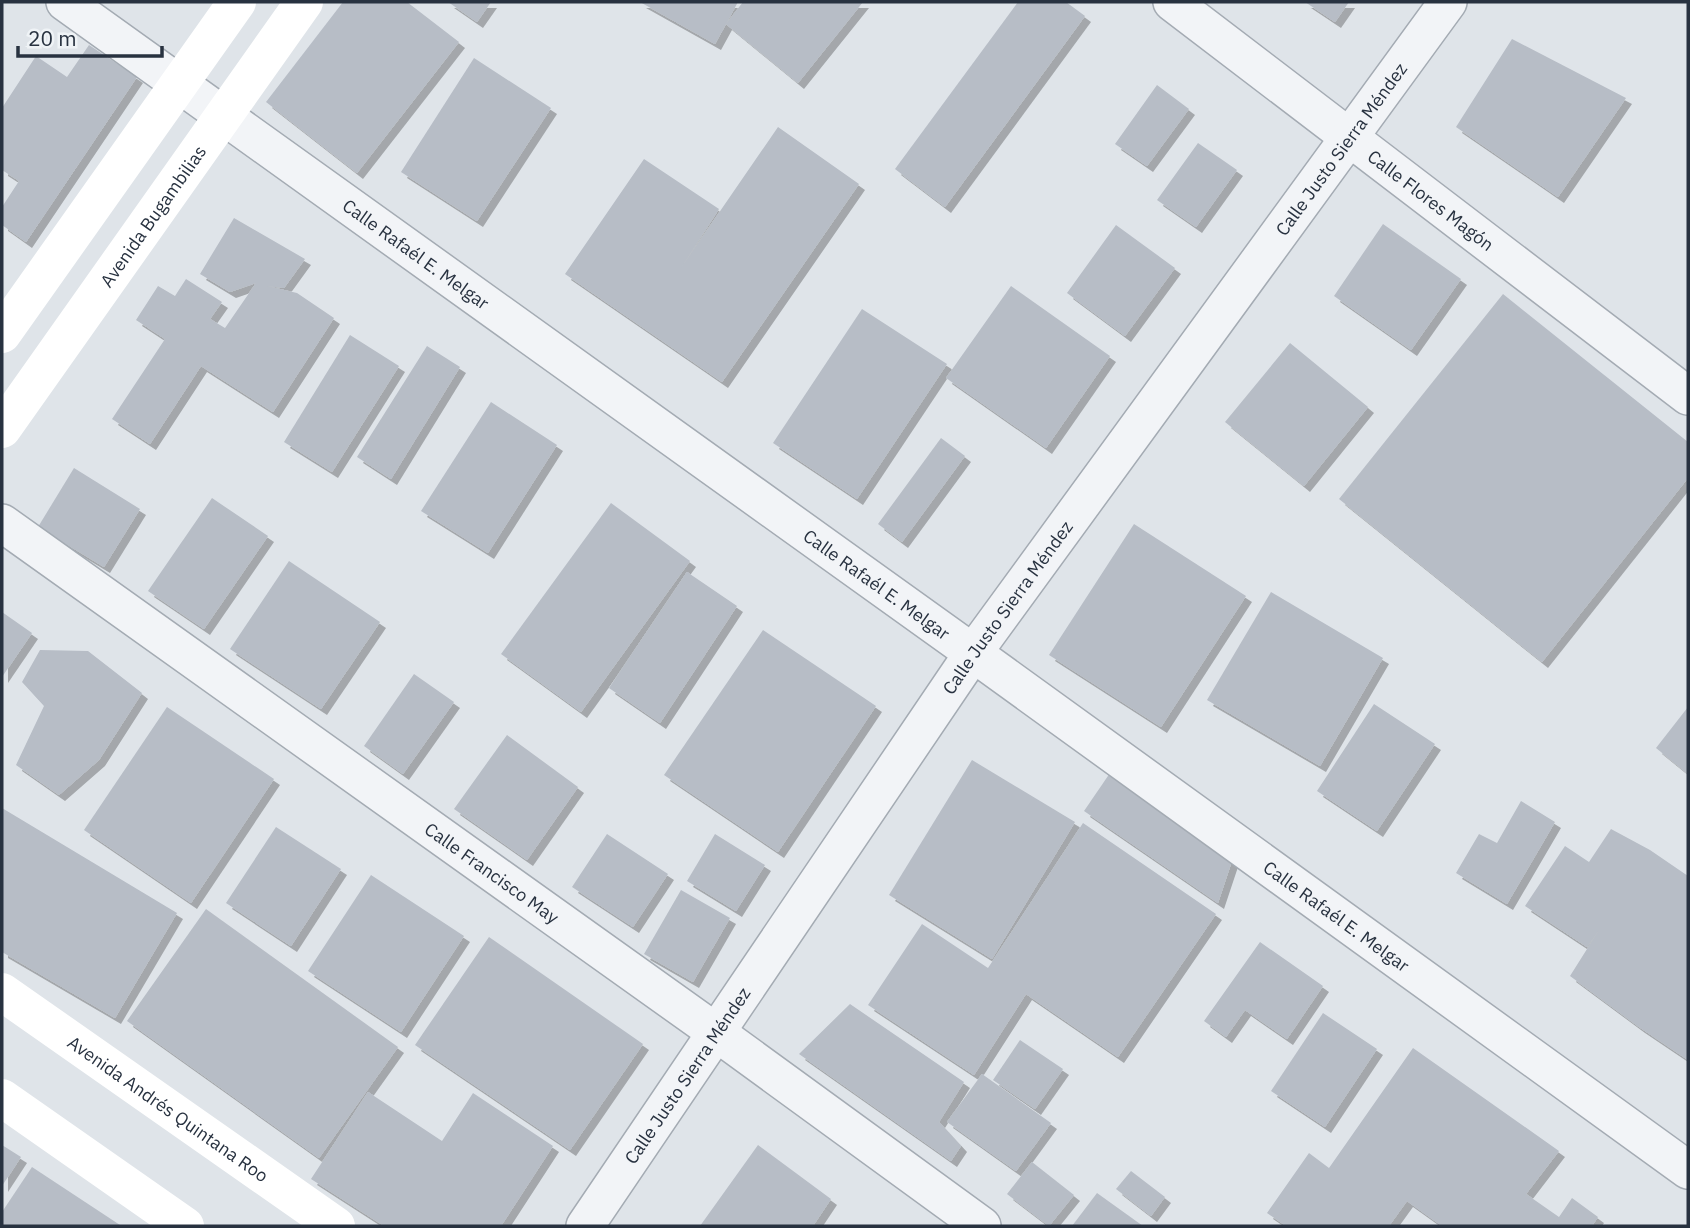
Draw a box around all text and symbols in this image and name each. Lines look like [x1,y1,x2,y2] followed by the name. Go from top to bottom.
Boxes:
[18,14,161,58] scale bar
[28,24,77,52] text: 20 m
[1270,58,1412,240] street label: Calle Justo Sierra Méndez
[95,141,211,291] street label: Avenida Bugambilias
[1363,144,1499,255] street label: Calle Flores Magón
[338,193,494,314] street label: Calle Rafaél E. Melgar
[937,516,1077,699] street label: Calle Justo Sierra Méndez
[799,524,955,645] street label: Calle Rafaél E. Melgar
[420,817,564,928] street label: Calle Francisco May
[1259,855,1415,977] street label: Calle Rafaél E. Melgar
[619,982,755,1168] street label: Calle Justo Sierra Méndez
[63,1030,273,1187] street label: Avenida Andrés Quintana Roo

